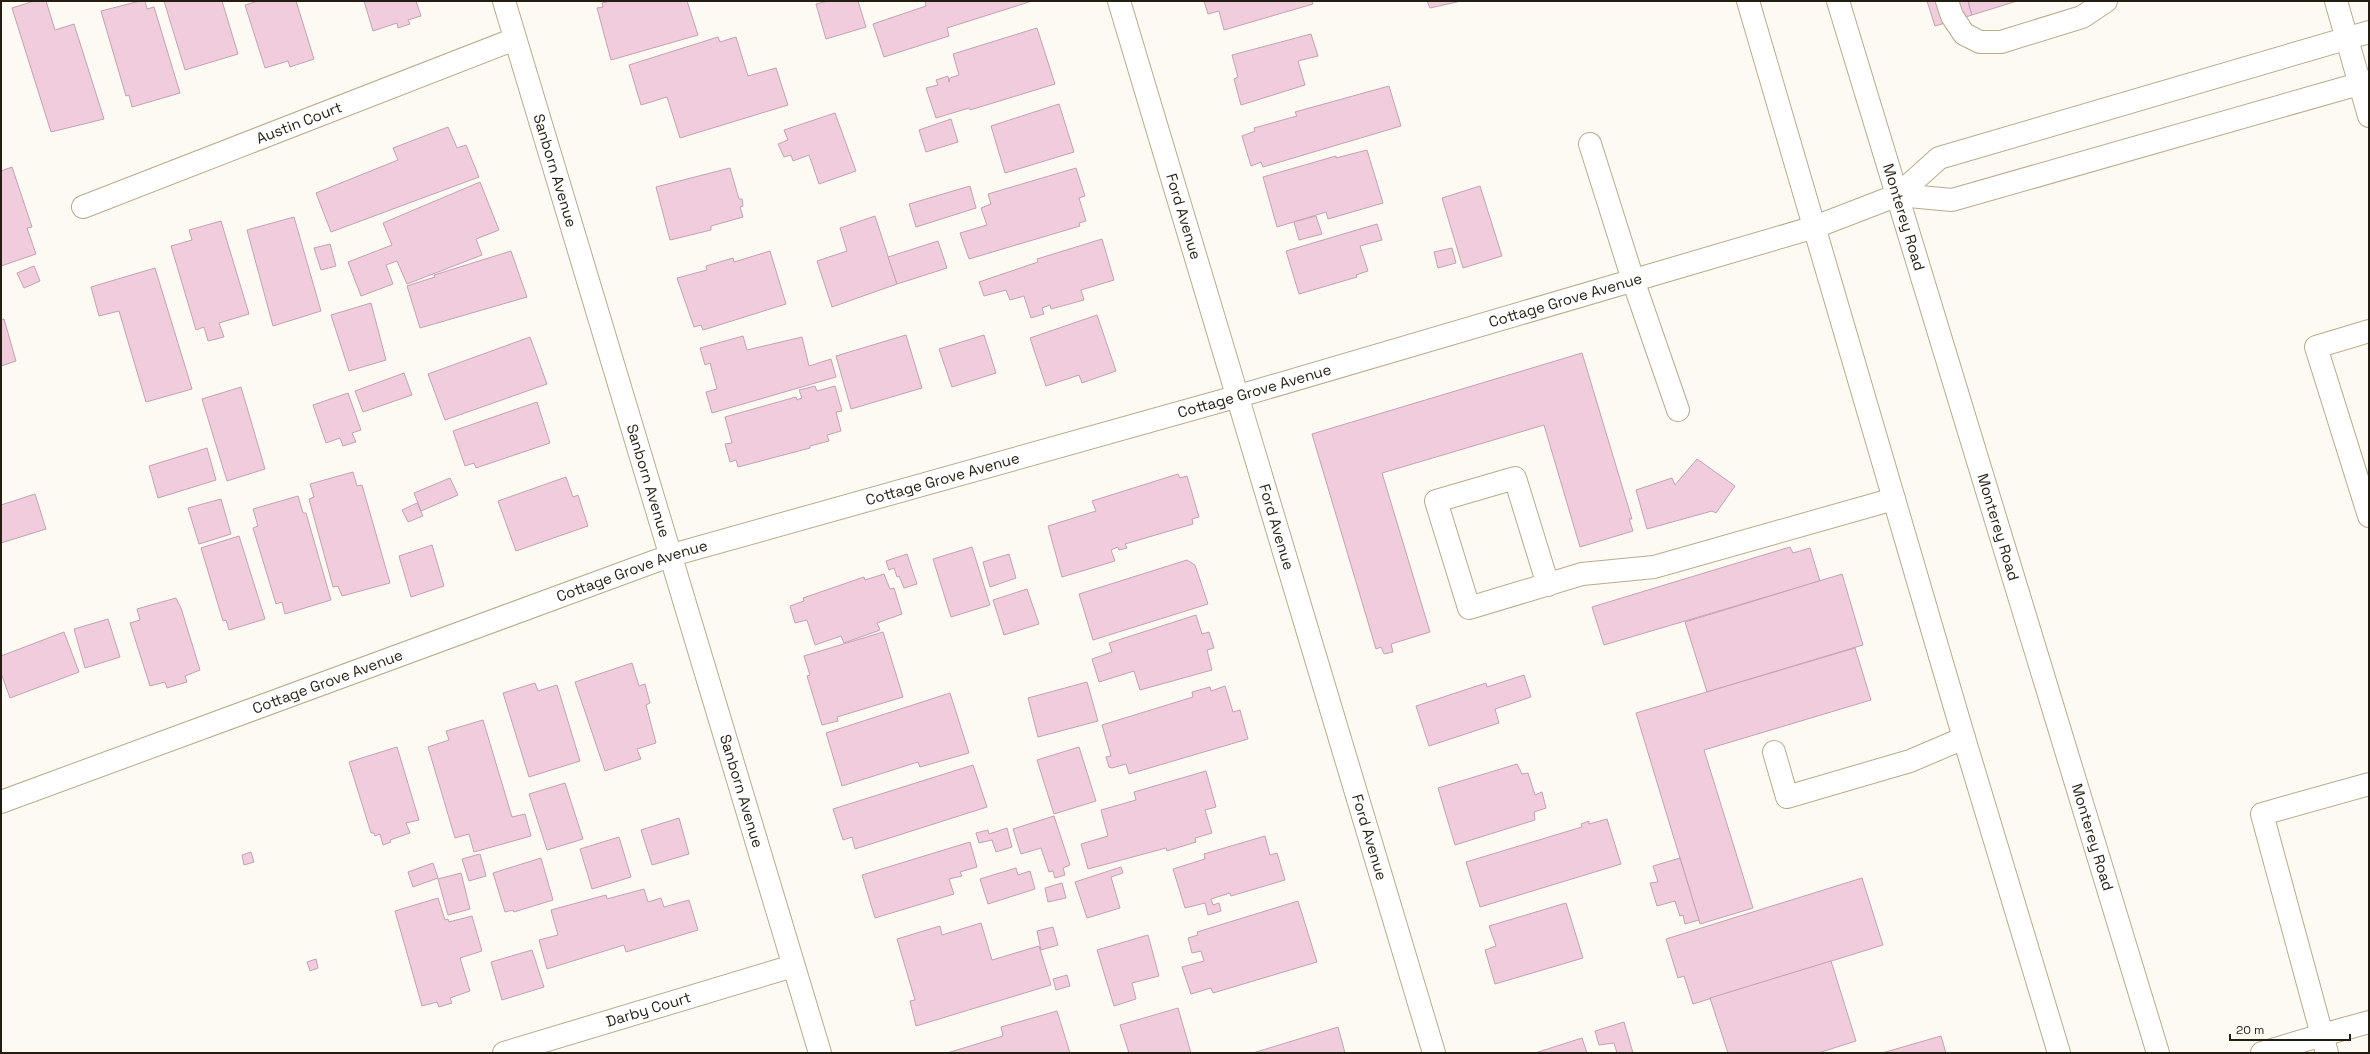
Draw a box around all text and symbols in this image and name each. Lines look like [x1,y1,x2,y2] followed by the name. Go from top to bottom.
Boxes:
[253,97,345,148] street label: Austin Court
[529,111,581,229] street label: Sanborn Avenue
[1879,161,1929,273] street label: Monterey Road
[1162,171,1206,262] street label: Ford Avenue
[1486,268,1644,331] street label: Cottage Grove Avenue
[1175,359,1333,422] street label: Cottage Grove Avenue
[623,422,675,540] street label: Sanborn Avenue
[863,448,1022,509] street label: Cottage Grove Avenue
[1973,471,2024,583] street label: Monterey Road
[1255,481,1299,572] street label: Ford Avenue
[554,535,710,606] street label: Cottage Grove Avenue
[249,645,405,718] street label: Cottage Grove Avenue
[716,732,768,850] street label: Sanborn Avenue
[2068,781,2118,893] street label: Monterey Road
[1348,792,1392,883] street label: Ford Avenue
[604,987,693,1031] street label: Darby Court
[2230,1016,2350,1042] scale bar
[2236,1022,2264,1038] text: 20 m

